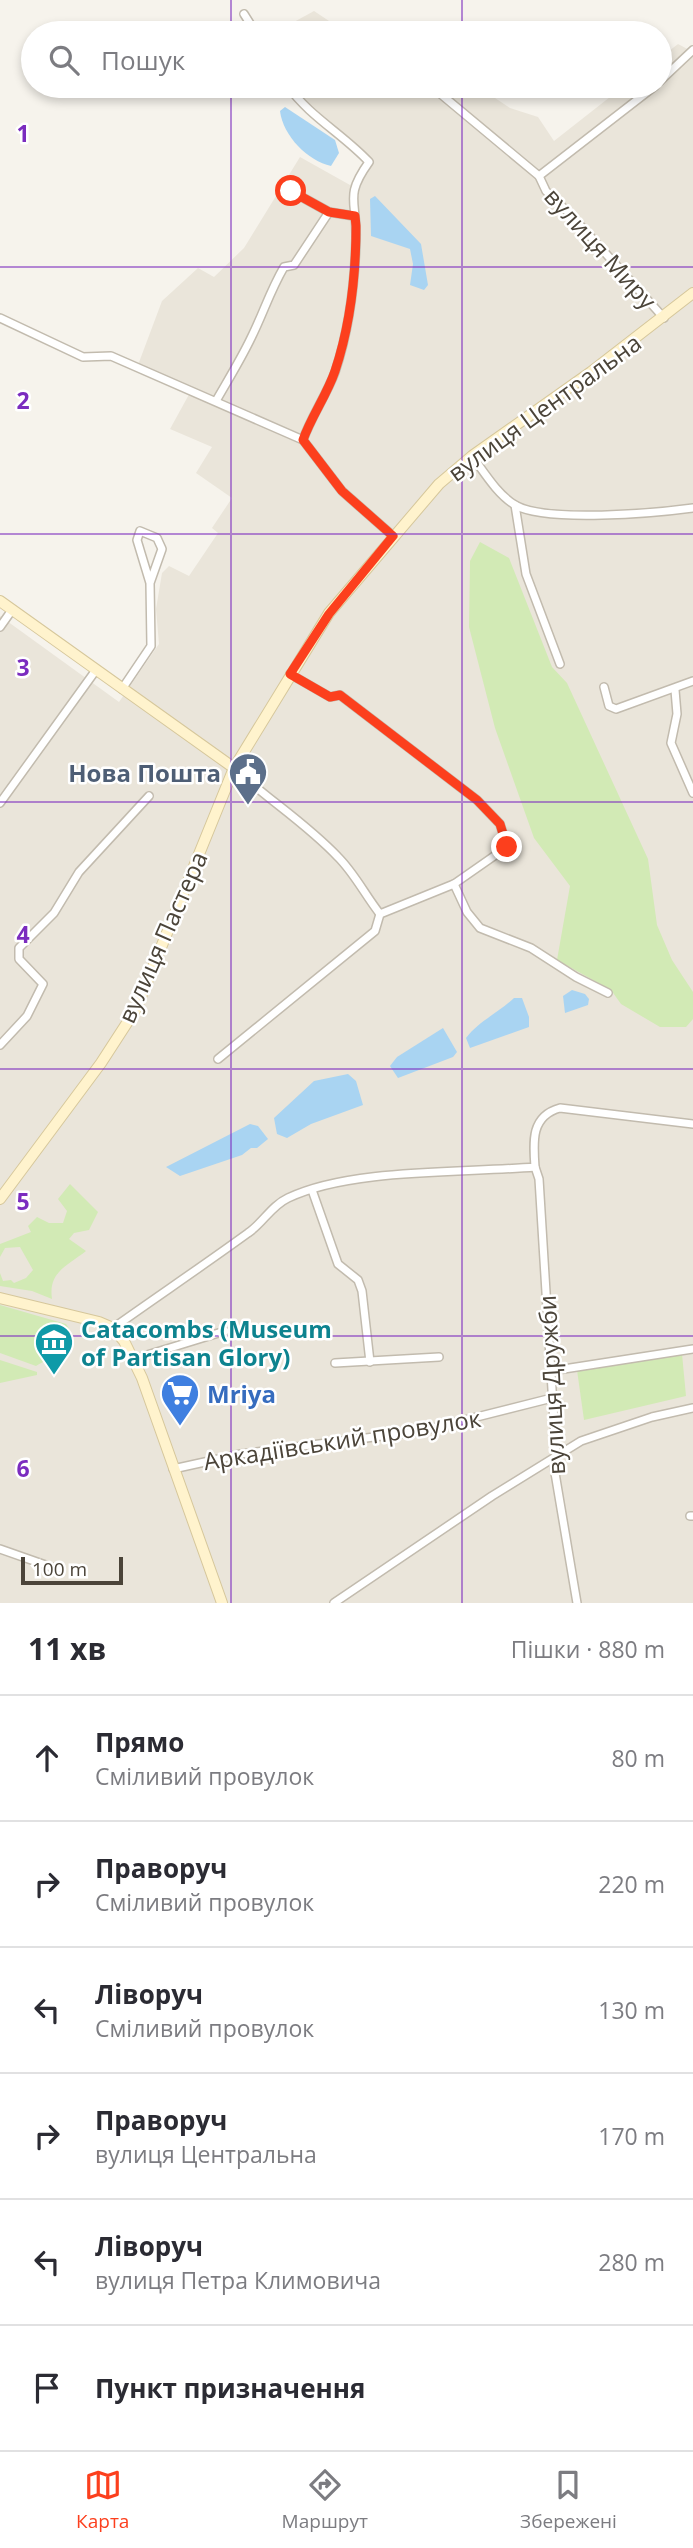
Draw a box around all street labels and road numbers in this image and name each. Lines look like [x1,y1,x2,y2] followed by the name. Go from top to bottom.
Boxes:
[538,180,665,317] street label: вулиця Миру
[441,326,647,488] street label: вулиця Центральна
[109,846,215,1028] street label: вулиця Пастера
[530,1294,572,1476] street label: вулиця Дружби
[201,1401,484,1477] street label: Аркадіївський провулок

